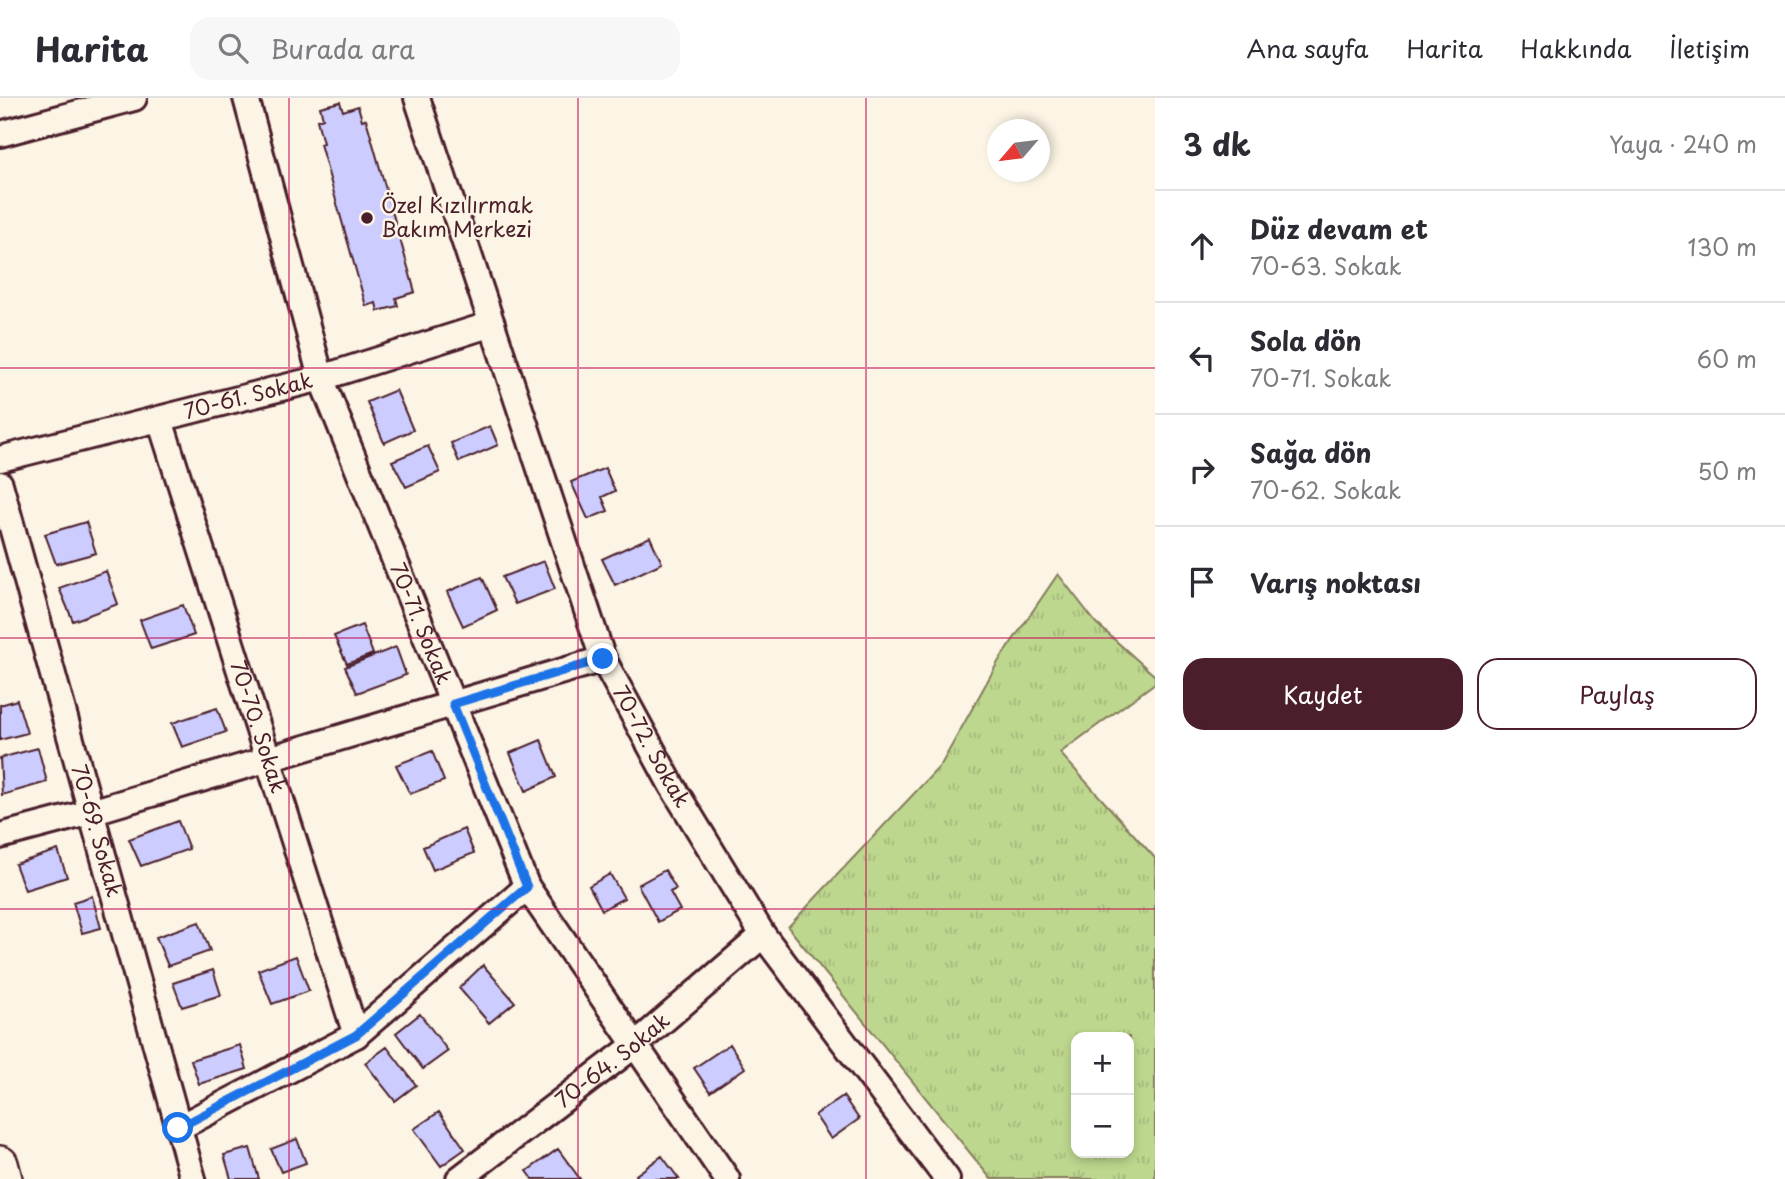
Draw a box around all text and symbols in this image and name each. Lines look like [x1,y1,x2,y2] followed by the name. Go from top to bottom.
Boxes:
[190,17,680,80] search box
[35,23,148,73] text: Harita
[214,29,252,67] icon: search
[270,29,415,68] text: Burada ara
[1247,30,1368,66] text: Ana sayfa
[1406,30,1483,66] text: Harita
[1521,30,1631,66] text: Hakkında
[1669,30,1750,66] text: İletişim
[987,119,1050,182] north arrow
[1183,121,1251,166] text: 3 dk
[1609,126,1757,161] text: Yaya · 240 m
[381,188,533,244] place label: Özel Kızılırmak Bakım Merkezi
[1250,209,1428,248] text: Düz devam et
[359,210,375,226] marker: Özel Kızılırmak Bakım Merkezi
[1183,227,1221,265] icon: ahead
[1687,229,1757,264] text: 130 m
[1250,248,1402,283] text: 70-63. Sokak
[1250,321,1361,360] text: Sola dön
[1183,339,1221,377] icon: left
[1697,341,1757,376] text: 60 m
[1250,360,1391,395] text: 70-71. Sokak
[180,363,316,426] street label: 70-61. Sokak
[1250,433,1372,472] text: Sağa dön
[1183,451,1221,489] icon: right
[1697,453,1757,488] text: 50 m
[1250,472,1401,507] text: 70-62. Sokak
[383,557,461,689] street label: 70-71. Sokak
[1183,563,1221,601] icon: arrive
[1250,563,1421,602] text: Varış noktası
[587,643,618,674] route end
[224,656,296,797] street label: 70-70. Sokak
[1183,658,1463,730] button: Kaydet
[1477,658,1757,730] button: Paylaş
[606,679,699,813] street label: 70-72. Sokak
[65,760,132,900] street label: 70-69. Sokak
[547,1004,676,1115] street label: 70-64. Sokak
[1071,1032,1134,1158] map controls
[1071,1032,1134,1095] button: +
[1071,1095,1134,1158] button: −
[162,1112,193,1143] route start

